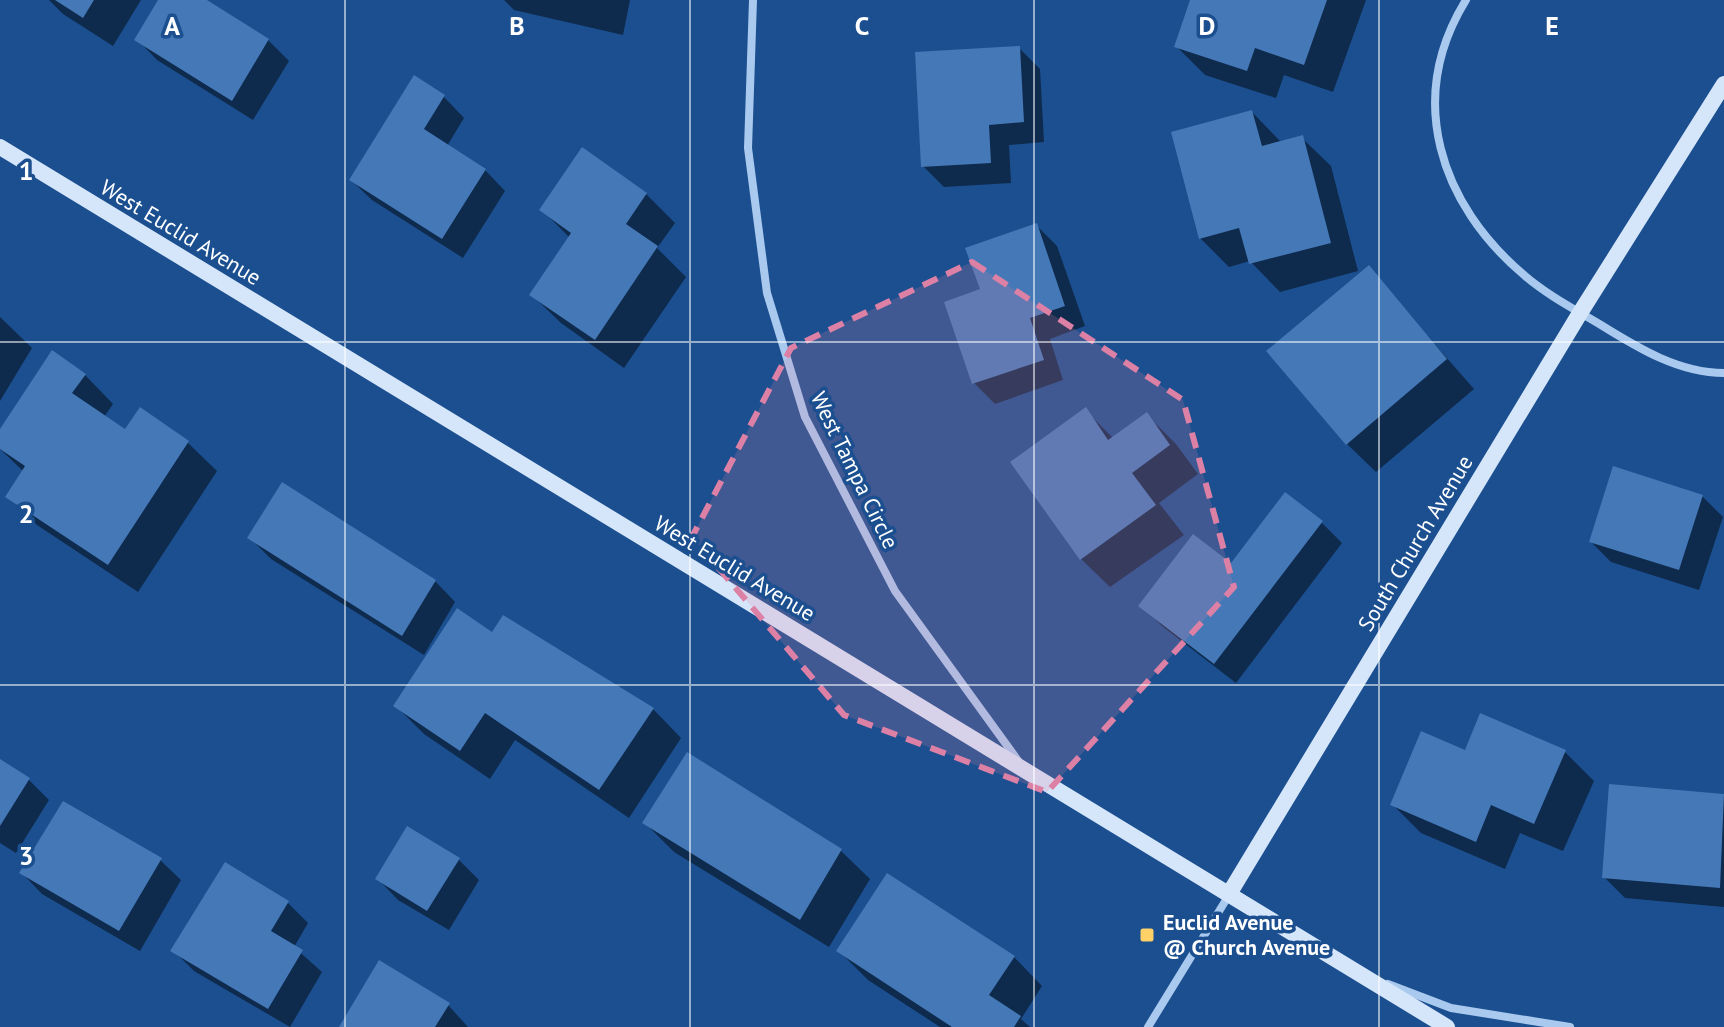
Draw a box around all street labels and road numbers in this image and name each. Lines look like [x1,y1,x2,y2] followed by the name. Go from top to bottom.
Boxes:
[95,173,267,291] street label: West Euclid Avenue
[805,387,905,553] street label: West Tampa Circle
[1351,450,1479,636] street label: South Church Avenue
[649,509,821,627] street label: West Euclid Avenue

